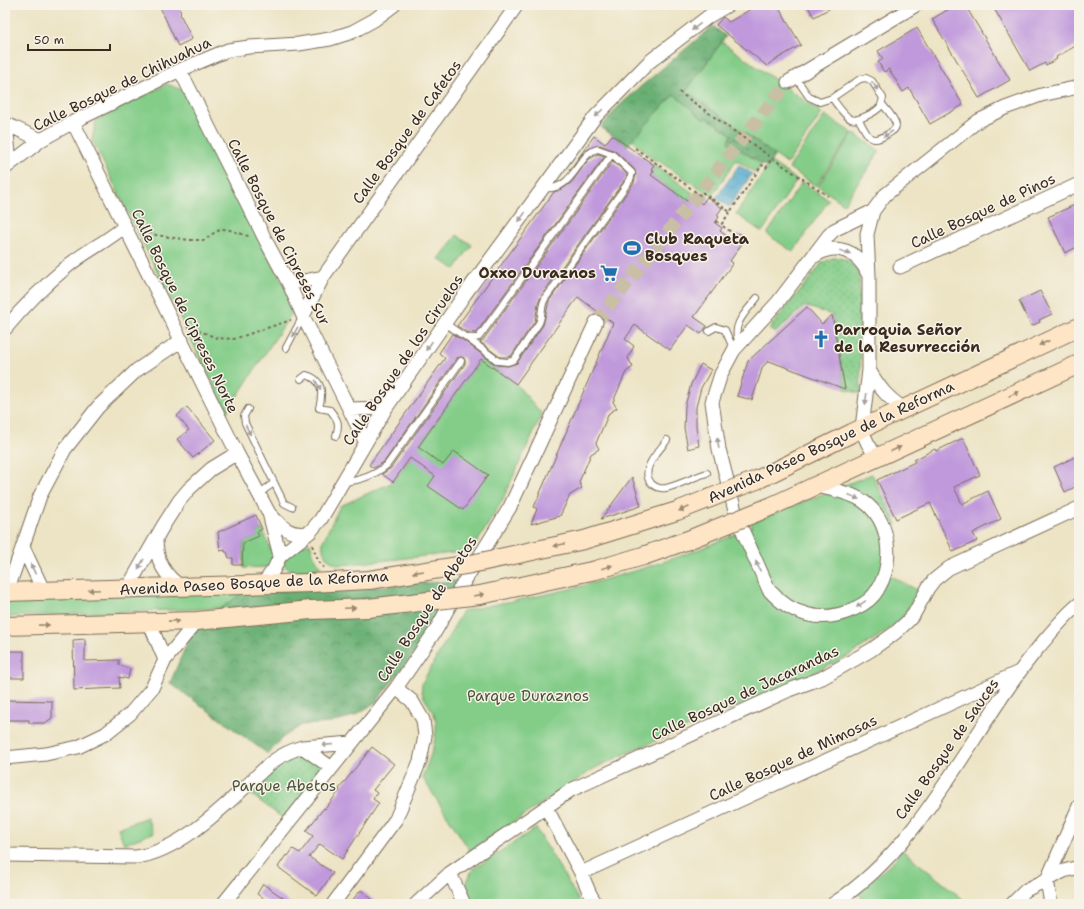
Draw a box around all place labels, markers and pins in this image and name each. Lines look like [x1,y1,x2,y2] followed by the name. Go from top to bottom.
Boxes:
[645,229,750,266] place label: Club Raqueta Bosques
[622,238,642,258] sports icon: Club Raqueta Bosques
[479,263,596,283] place label: Oxxo Duraznos
[599,263,619,283] supermarket icon: Oxxo Duraznos
[834,320,980,357] place label: Parroquia Señor de la Resurrección
[811,329,831,349] church icon: Parroquia Señor de la Resurrección

